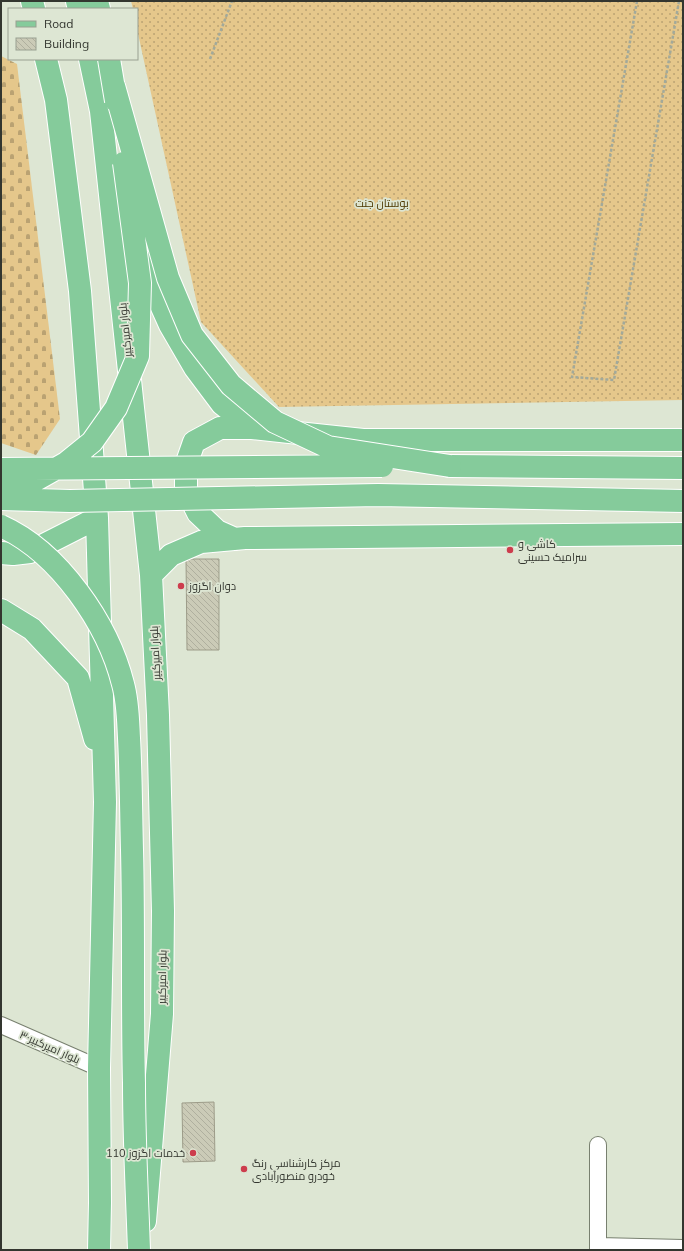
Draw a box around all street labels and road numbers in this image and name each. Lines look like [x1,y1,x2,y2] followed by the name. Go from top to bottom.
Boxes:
[115,302,135,359] street label: بلوار امیرکبیر
[147,625,163,682] street label: بلوار امیرکبیر
[155,950,169,1005] street label: بلوار امیرکبیر
[18,1027,82,1067] street label: بلوار امیرکبیر۳۰

